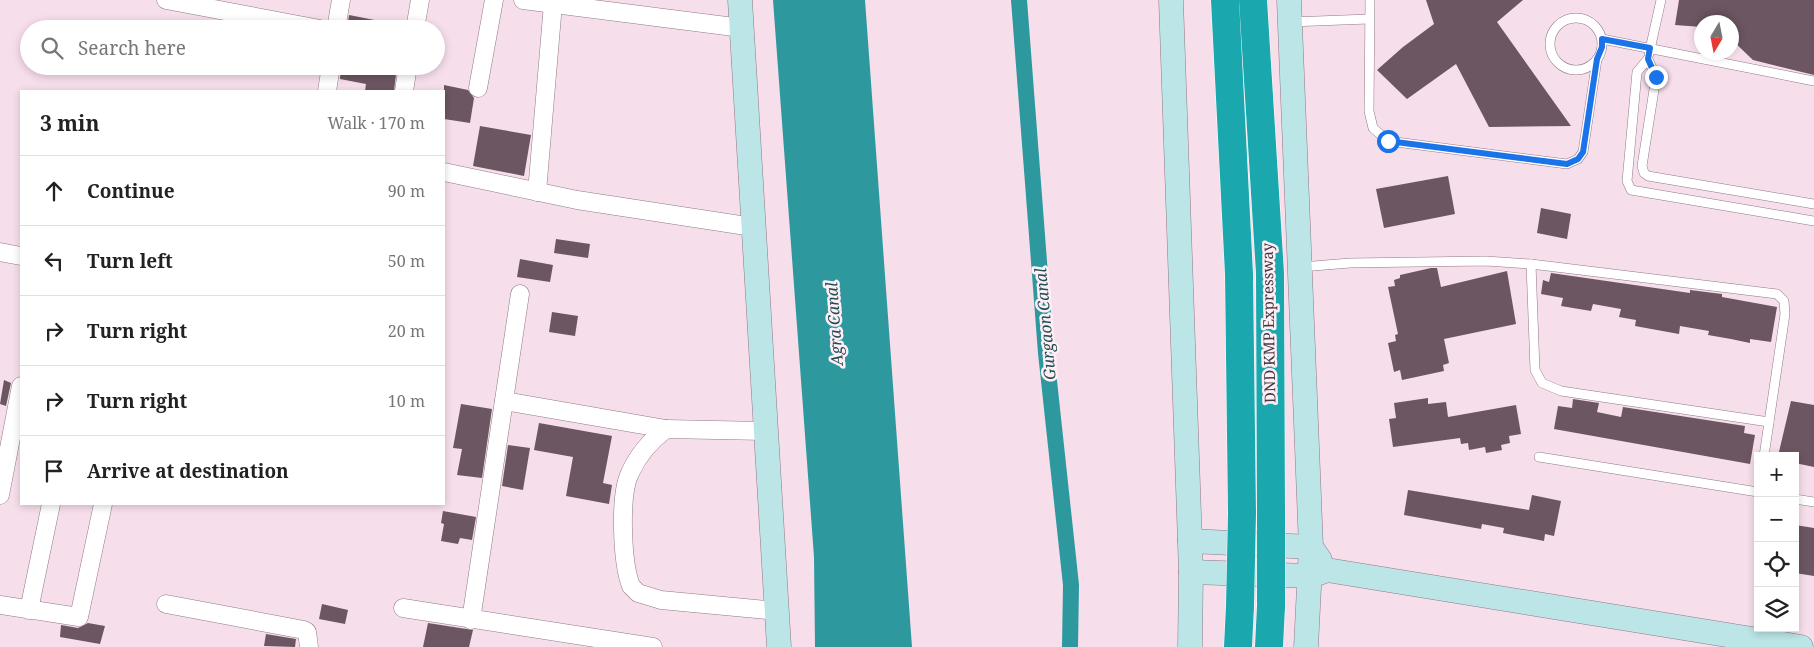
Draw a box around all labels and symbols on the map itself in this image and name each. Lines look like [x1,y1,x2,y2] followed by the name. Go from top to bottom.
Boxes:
[1694,15,1739,60] north arrow
[1645,66,1668,89] route end
[1377,130,1400,153] route start
[1257,242,1279,403] street label: DND KMP Expressway
[1029,267,1061,381] water label: Gurgaon Canal
[820,281,848,367] water label: Agra Canal

